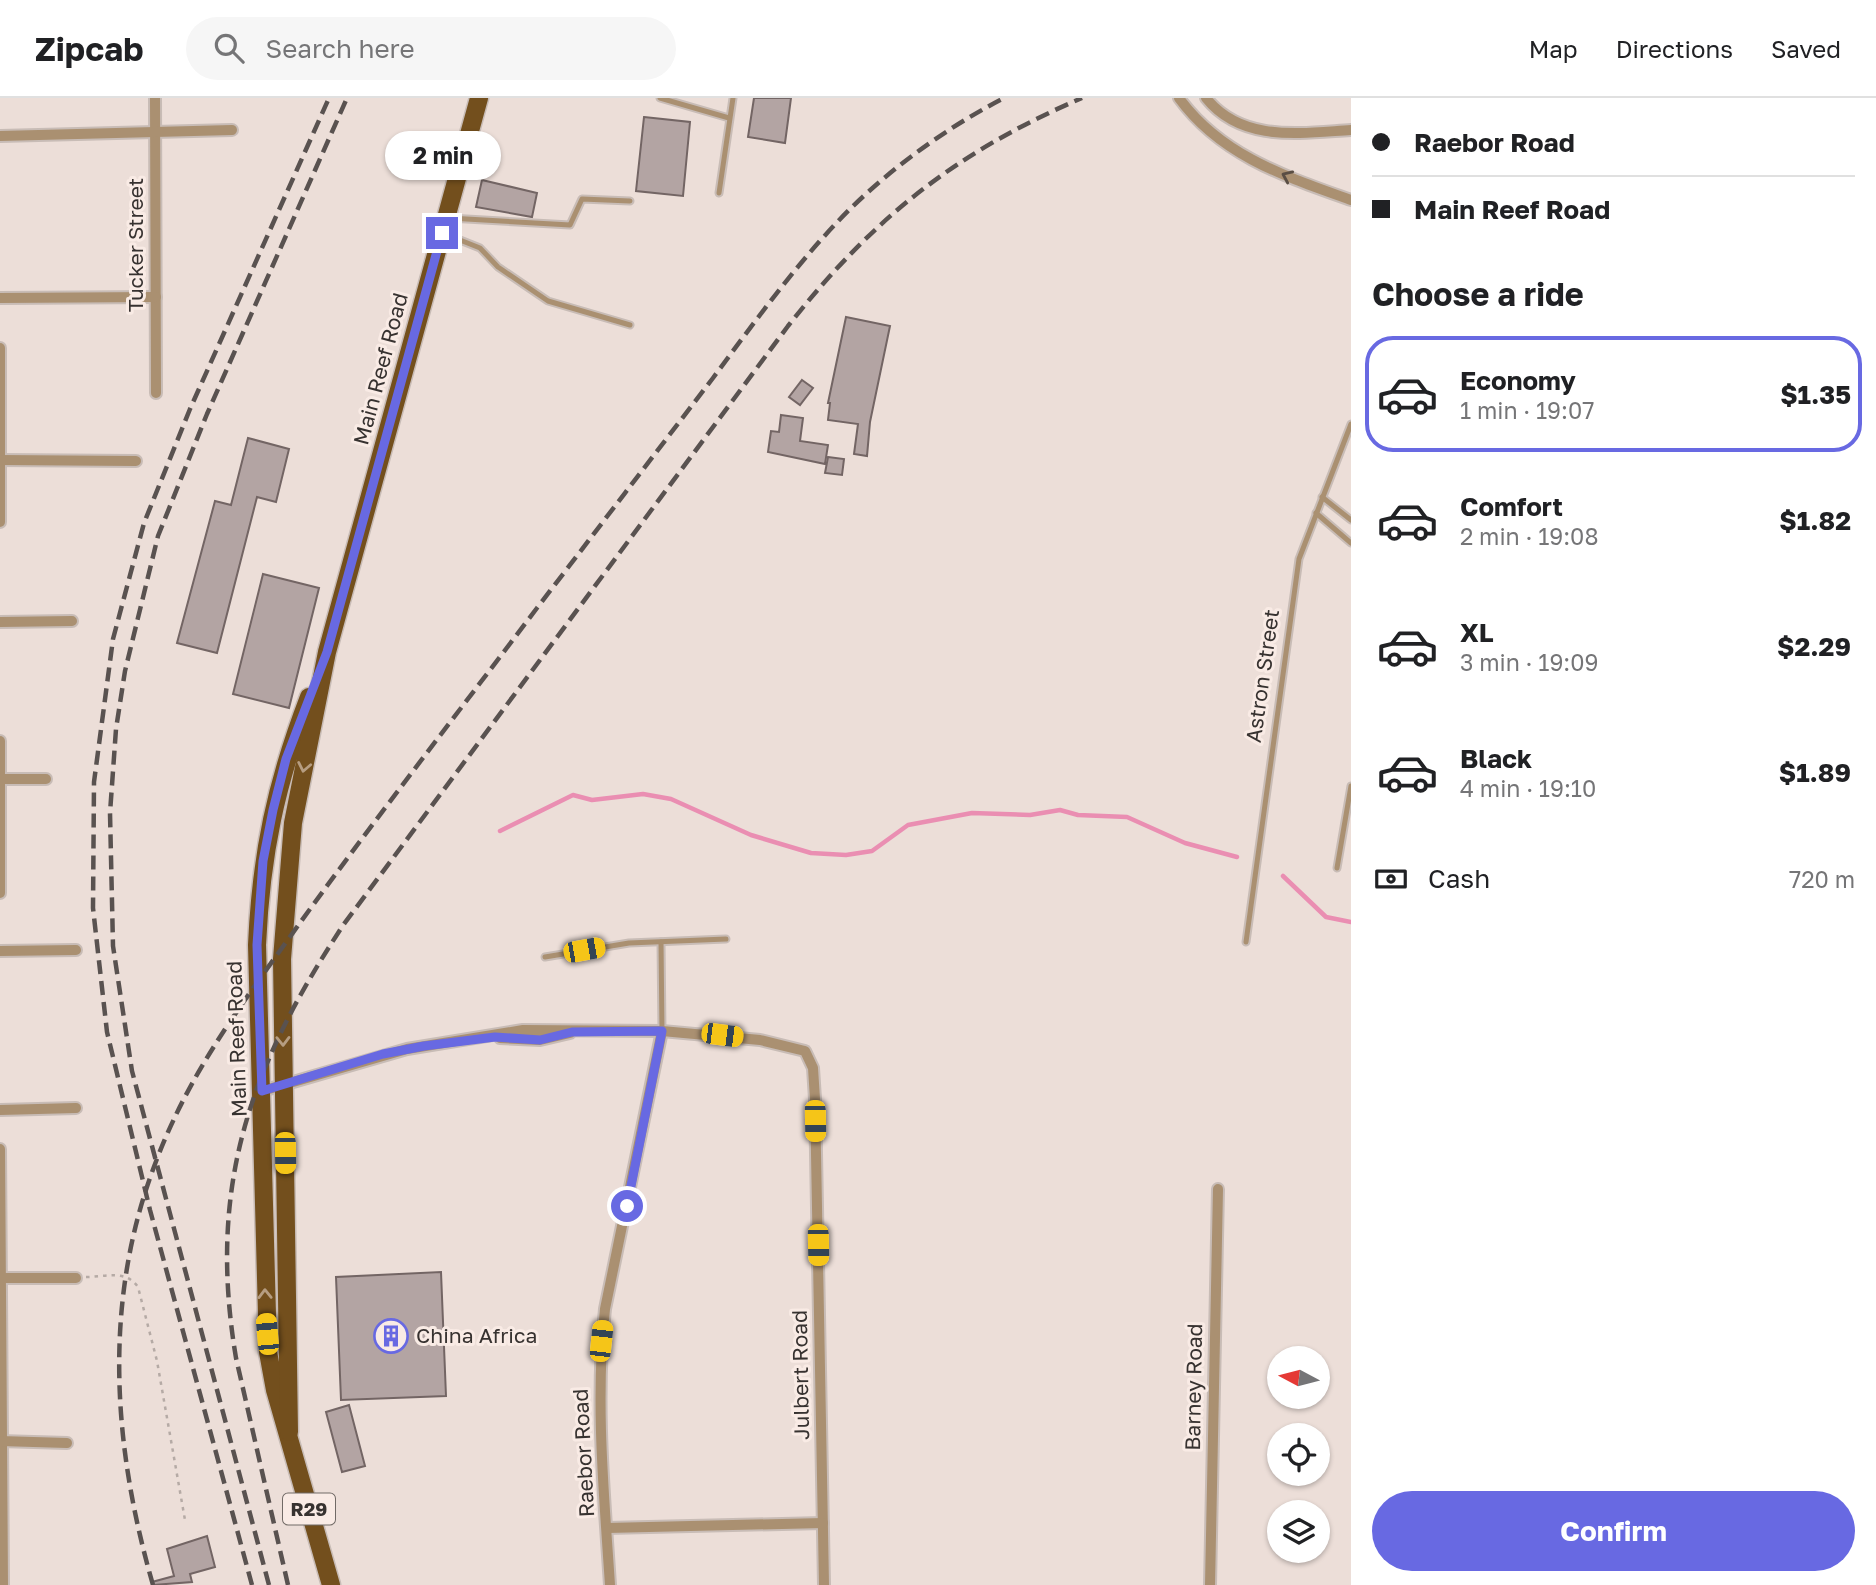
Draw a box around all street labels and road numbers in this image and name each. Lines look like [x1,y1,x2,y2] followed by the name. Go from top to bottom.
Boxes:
[122,178,148,312] street label: Tucker Street
[347,290,413,448] street label: Main Reef Road
[1240,608,1284,744] street label: Astron Street
[220,960,252,1118] street label: Main Reef Road
[786,1310,814,1440] street label: Julbert Road
[1179,1323,1207,1451] street label: Barney Road
[567,1388,599,1518] street label: Raebor Road
[283,1494,335,1525] road number: R29

